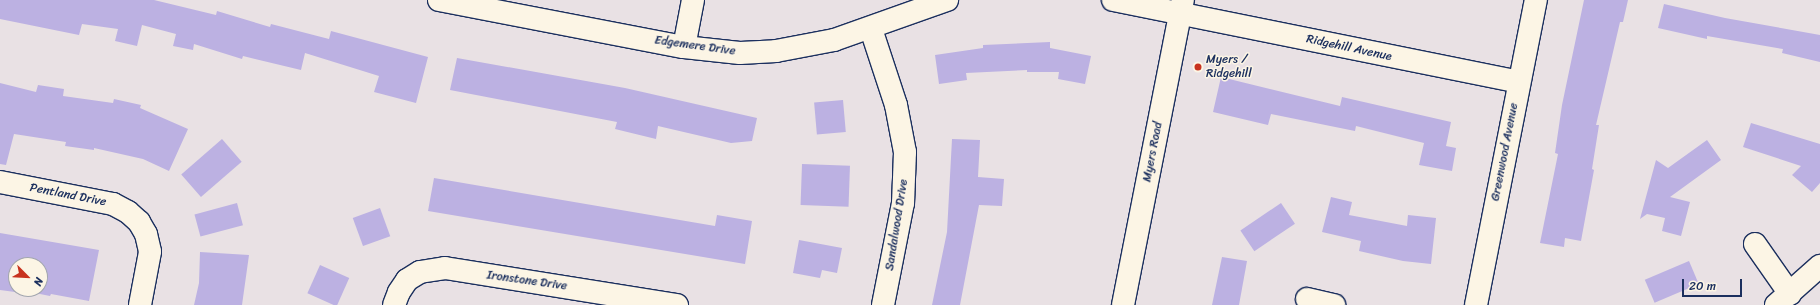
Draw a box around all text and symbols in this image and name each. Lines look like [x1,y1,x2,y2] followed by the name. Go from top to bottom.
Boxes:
[1305,32,1393,64] street label: Ridgehill Avenue
[654,33,736,59] street label: Edgemere Drive
[1206,53,1252,81] place label: Myers / Ridgehill
[1193,62,1203,72] marker: Myers / Ridgehill
[1488,102,1522,202] street label: Greenwood Avenue
[1140,121,1166,183] street label: Myers Road
[883,178,911,272] street label: Sandalwood Drive
[29,181,107,209] street label: Pentland Drive
[8,257,48,297] north arrow
[486,268,568,294] street label: Ironstone Drive
[1684,271,1744,297] scale bar
[28,274,49,289] text: N
[1689,275,1716,297] text: 20 m

